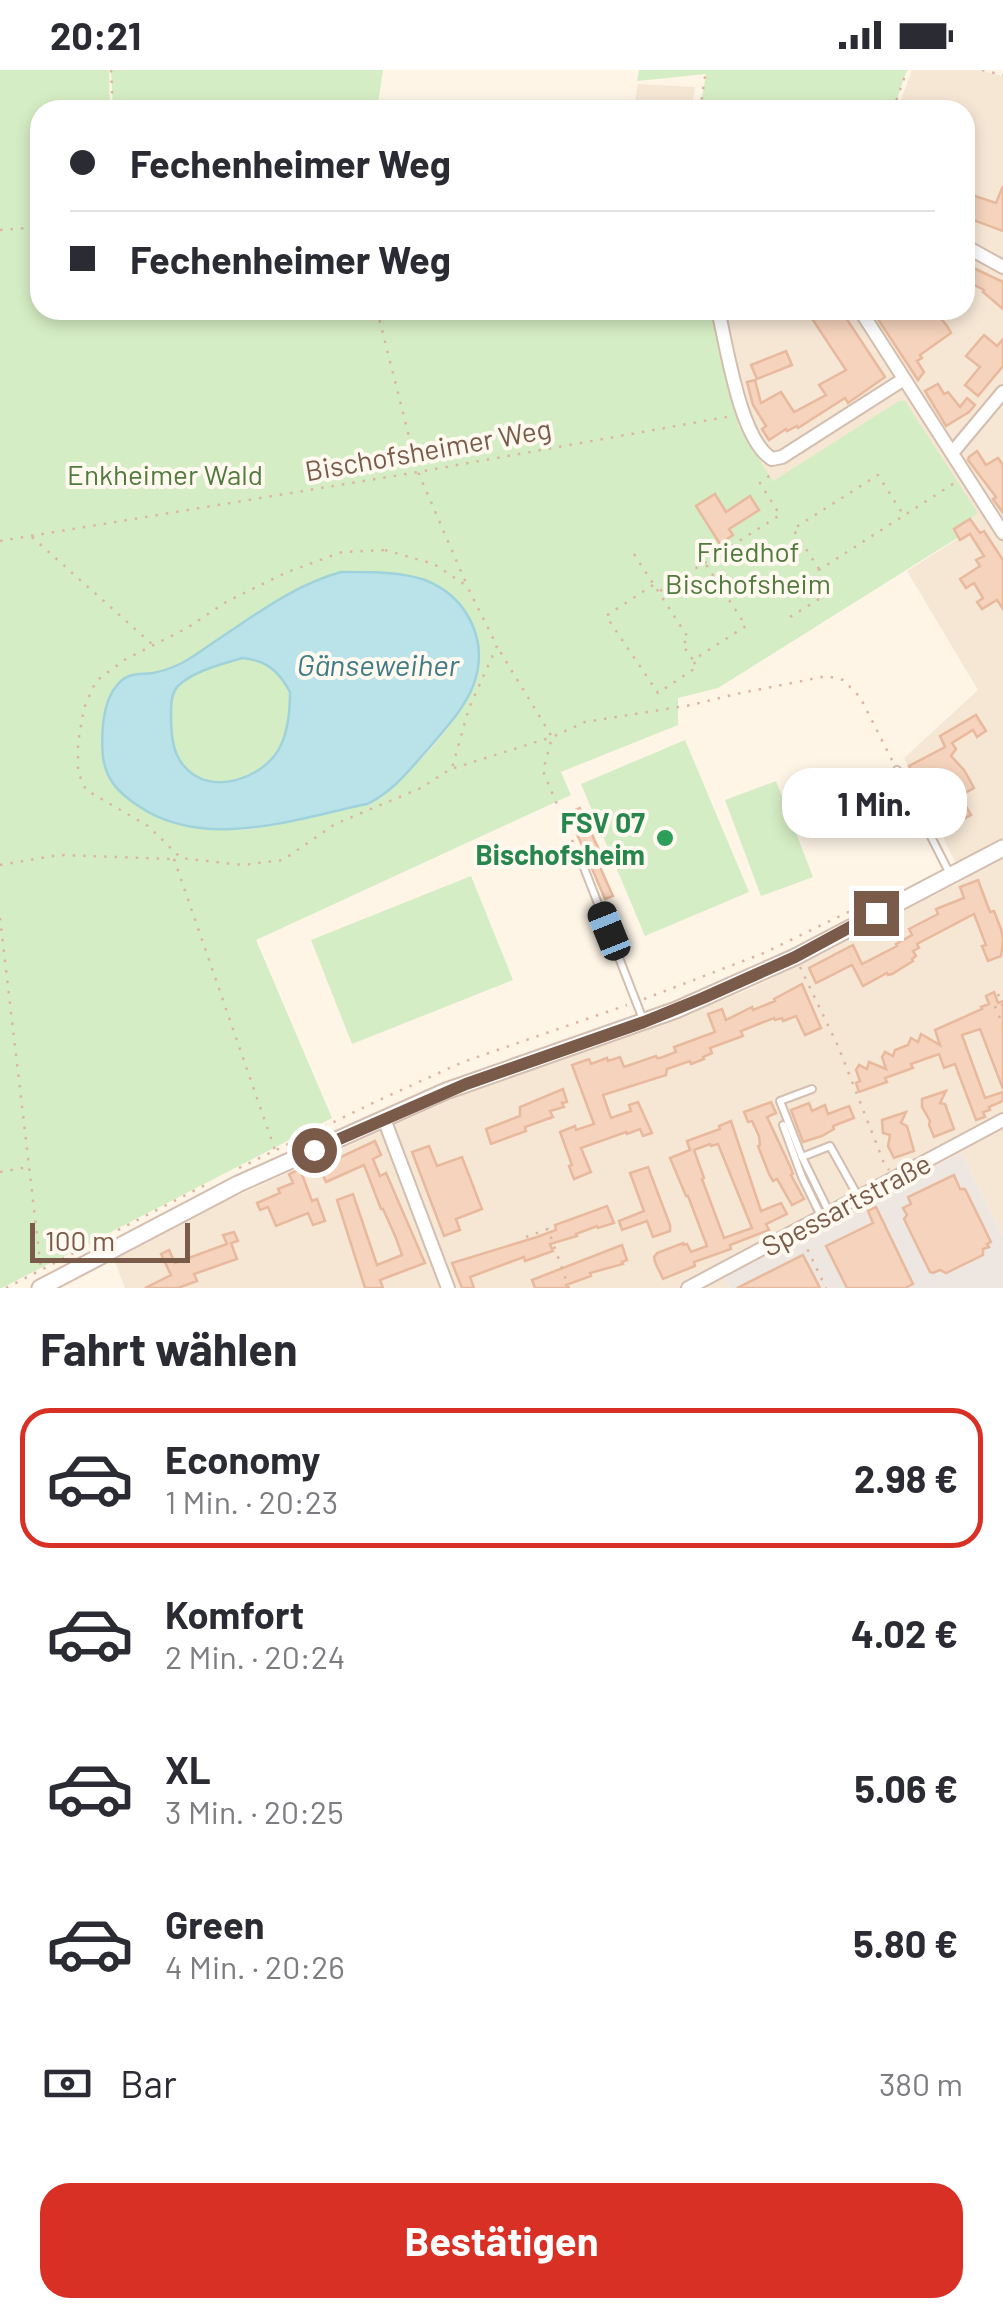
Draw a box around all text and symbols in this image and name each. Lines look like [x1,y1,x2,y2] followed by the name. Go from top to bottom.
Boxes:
[50,12,141,58] text: 20:21
[130,140,451,186] text: Fechenheimer Weg
[130,236,451,282] text: Fechenheimer Weg
[302,411,554,487] street label: Bischofsheimer Weg
[67,457,263,491] park label: Enkheimer Wald
[665,534,831,600] park label: Friedhof Bischofsheim
[297,646,461,682] water label: Gänseweiher
[784,768,968,838] callout: 1 Min.
[837,784,912,822] text: 1 Min.
[475,805,645,871] place label: FSV 07 Bischofsheim
[654,827,676,849] marker: FSV 07 Bischofsheim
[854,891,899,936] route end
[584,898,634,964] car
[292,1128,337,1173] route start
[756,1145,936,1263] street label: Spessartstraße
[30,1218,190,1262] scale bar
[45,1223,115,1257] text: 100 m
[40,1321,298,1375] text: Fahrt wählen
[45,1433,135,1523] icon: car
[165,1436,320,1482] text: Economy
[854,1455,958,1501] text: 2.98 €
[165,1482,338,1520] text: 1 Min. · 20:23
[45,1588,135,1678] icon: car
[165,1591,304,1637] text: Komfort
[851,1610,958,1656] text: 4.02 €
[165,1637,345,1675] text: 2 Min. · 20:24
[45,1743,135,1833] icon: car
[165,1746,211,1792] text: XL
[854,1765,958,1811] text: 5.06 €
[165,1792,344,1830] text: 3 Min. · 20:25
[45,1898,135,1988] icon: car
[165,1901,265,1947] text: Green
[853,1920,958,1966] text: 5.80 €
[165,1947,345,1985] text: 4 Min. · 20:26
[40,2056,95,2111] icon: cash
[120,2060,177,2106] text: Bar
[879,2064,963,2102] text: 380 m
[40,2183,963,2298] button: Bestätigen

